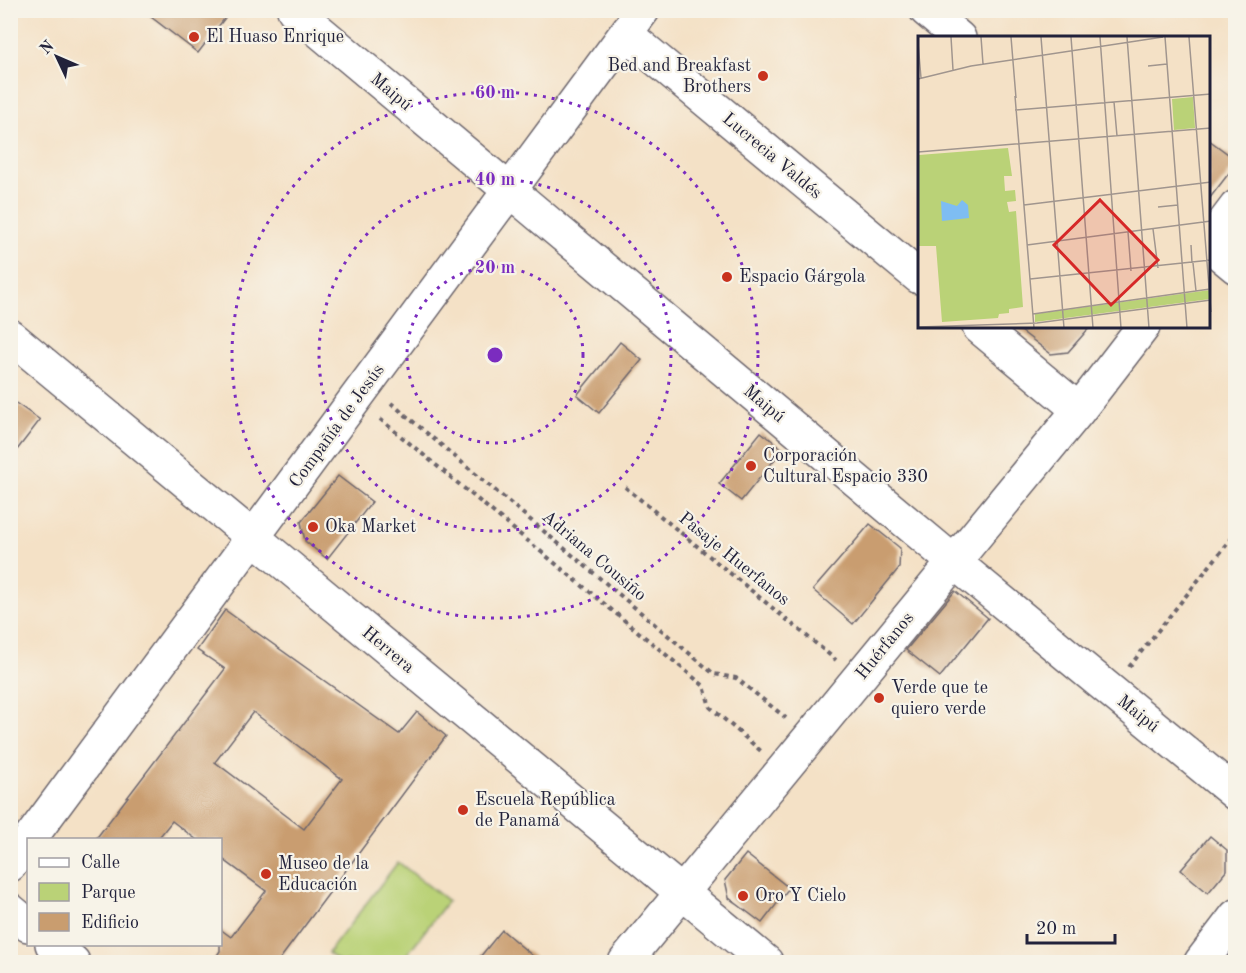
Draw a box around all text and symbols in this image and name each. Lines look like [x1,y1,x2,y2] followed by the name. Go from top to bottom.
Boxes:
[27,27,87,87] north arrow
[206,28,344,46] place label: El Huaso Enrique
[187,30,201,44] marker: El Huaso Enrique
[918,36,1210,328] inset map
[38,37,58,58] text: N
[608,57,751,96] place label: Bed and Breakfast Brothers
[756,69,770,83] marker: Bed and Breakfast Brothers
[367,70,415,114] street label: Maipú
[475,84,515,102] text: 60 m
[719,109,825,203] street label: Lucrecia Valdés
[475,171,515,189] text: 40 m
[475,259,515,277] text: 20 m
[739,268,866,286] place label: Espacio Gárgola
[720,270,734,284] marker: Espacio Gárgola
[485,345,505,365] centre of rings
[286,361,388,491] street label: Compañía de Jesús
[740,382,788,426] street label: Maipú
[763,447,928,486] place label: Corporación Cultural Espacio 330
[744,459,758,473] marker: Corporación Cultural Espacio 330
[538,507,650,605] street label: Adriana Cousiño
[675,509,793,609] street label: Pasaje Huerfanos
[325,518,416,536] place label: Oka Market
[306,520,320,534] marker: Oka Market
[853,609,918,683] street label: Huérfanos
[359,623,418,677] street label: Herrera
[891,679,988,718] place label: Verde que te quiero verde
[872,691,886,705] marker: Verde que te quiero verde
[1114,692,1163,736] street label: Maipú
[475,791,616,830] place label: Escuela República de Panamá
[456,803,470,817] marker: Escuela República de Panamá
[27,838,222,946] legend
[81,854,120,872] text: Calle
[278,855,369,894] place label: Museo de la Educación
[259,867,273,881] marker: Museo de la Educación
[81,884,136,902] text: Parque
[755,887,846,905] place label: Oro Y Cielo
[736,889,750,903] marker: Oro Y Cielo
[1027,907,1116,945] scale bar
[81,914,139,932] text: Edificio
[1036,920,1076,938] text: 20 m

